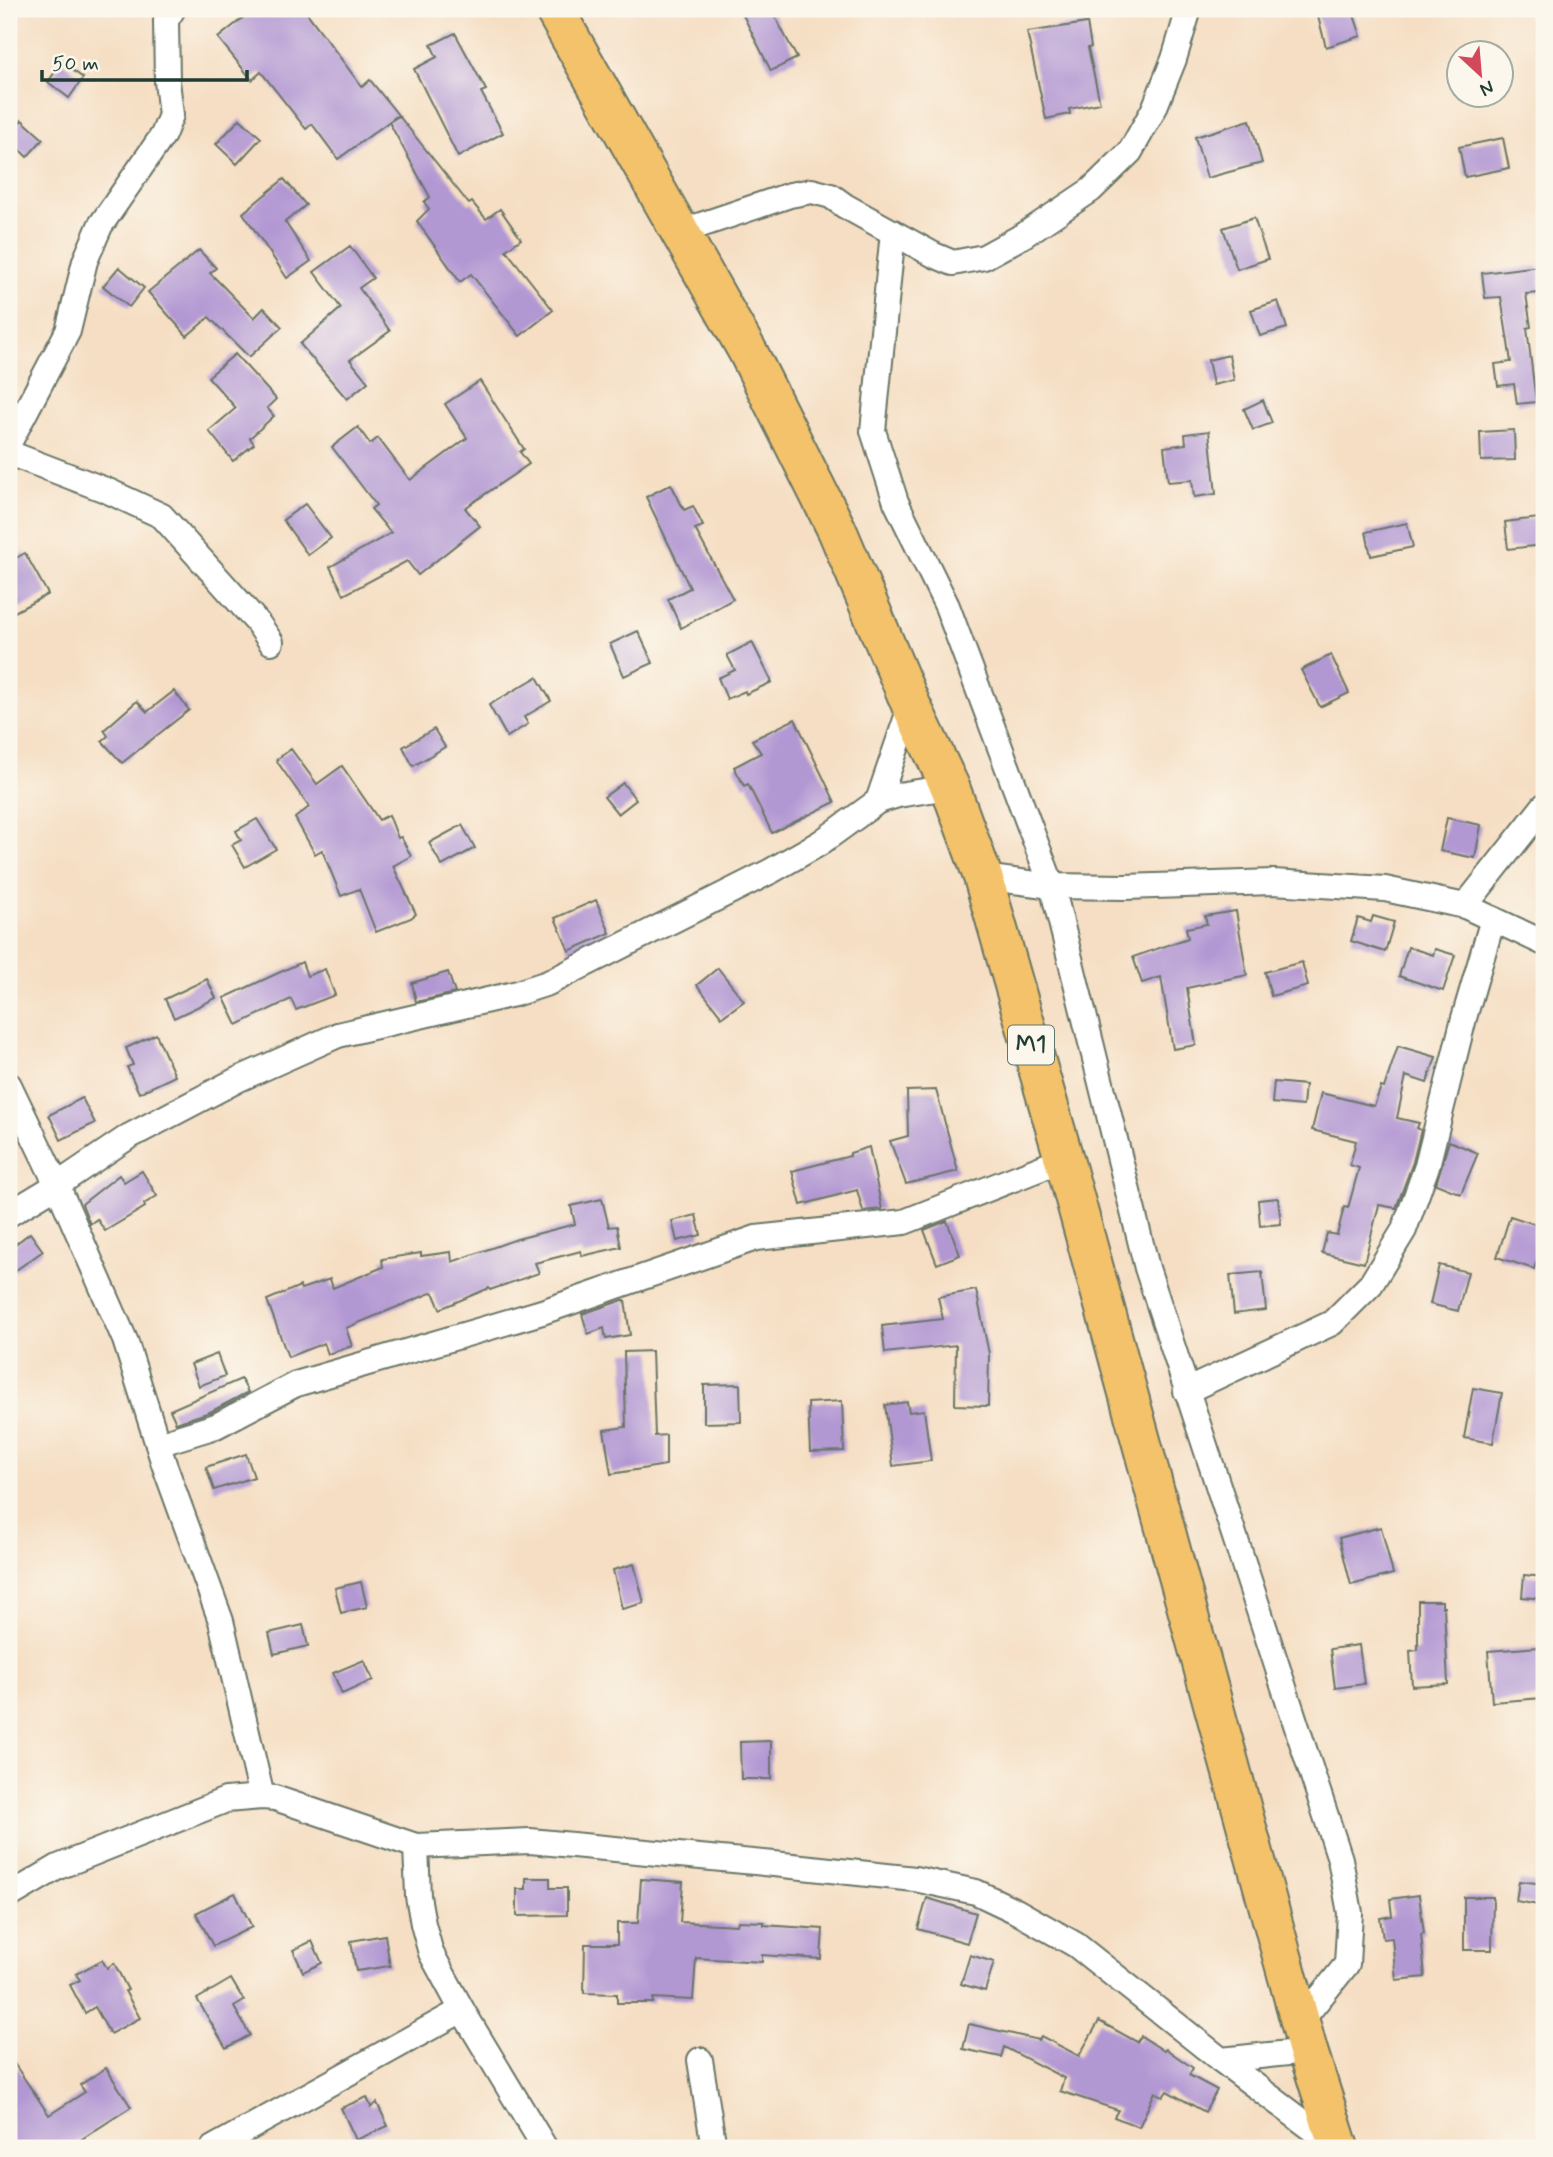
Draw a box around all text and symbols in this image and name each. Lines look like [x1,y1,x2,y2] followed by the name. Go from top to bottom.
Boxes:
[42,38,247,82] scale bar
[1444,38,1514,108] north arrow
[52,50,99,78] text: 50 m
[1476,74,1498,102] text: N
[1008,1026,1054,1064] road number: M1

